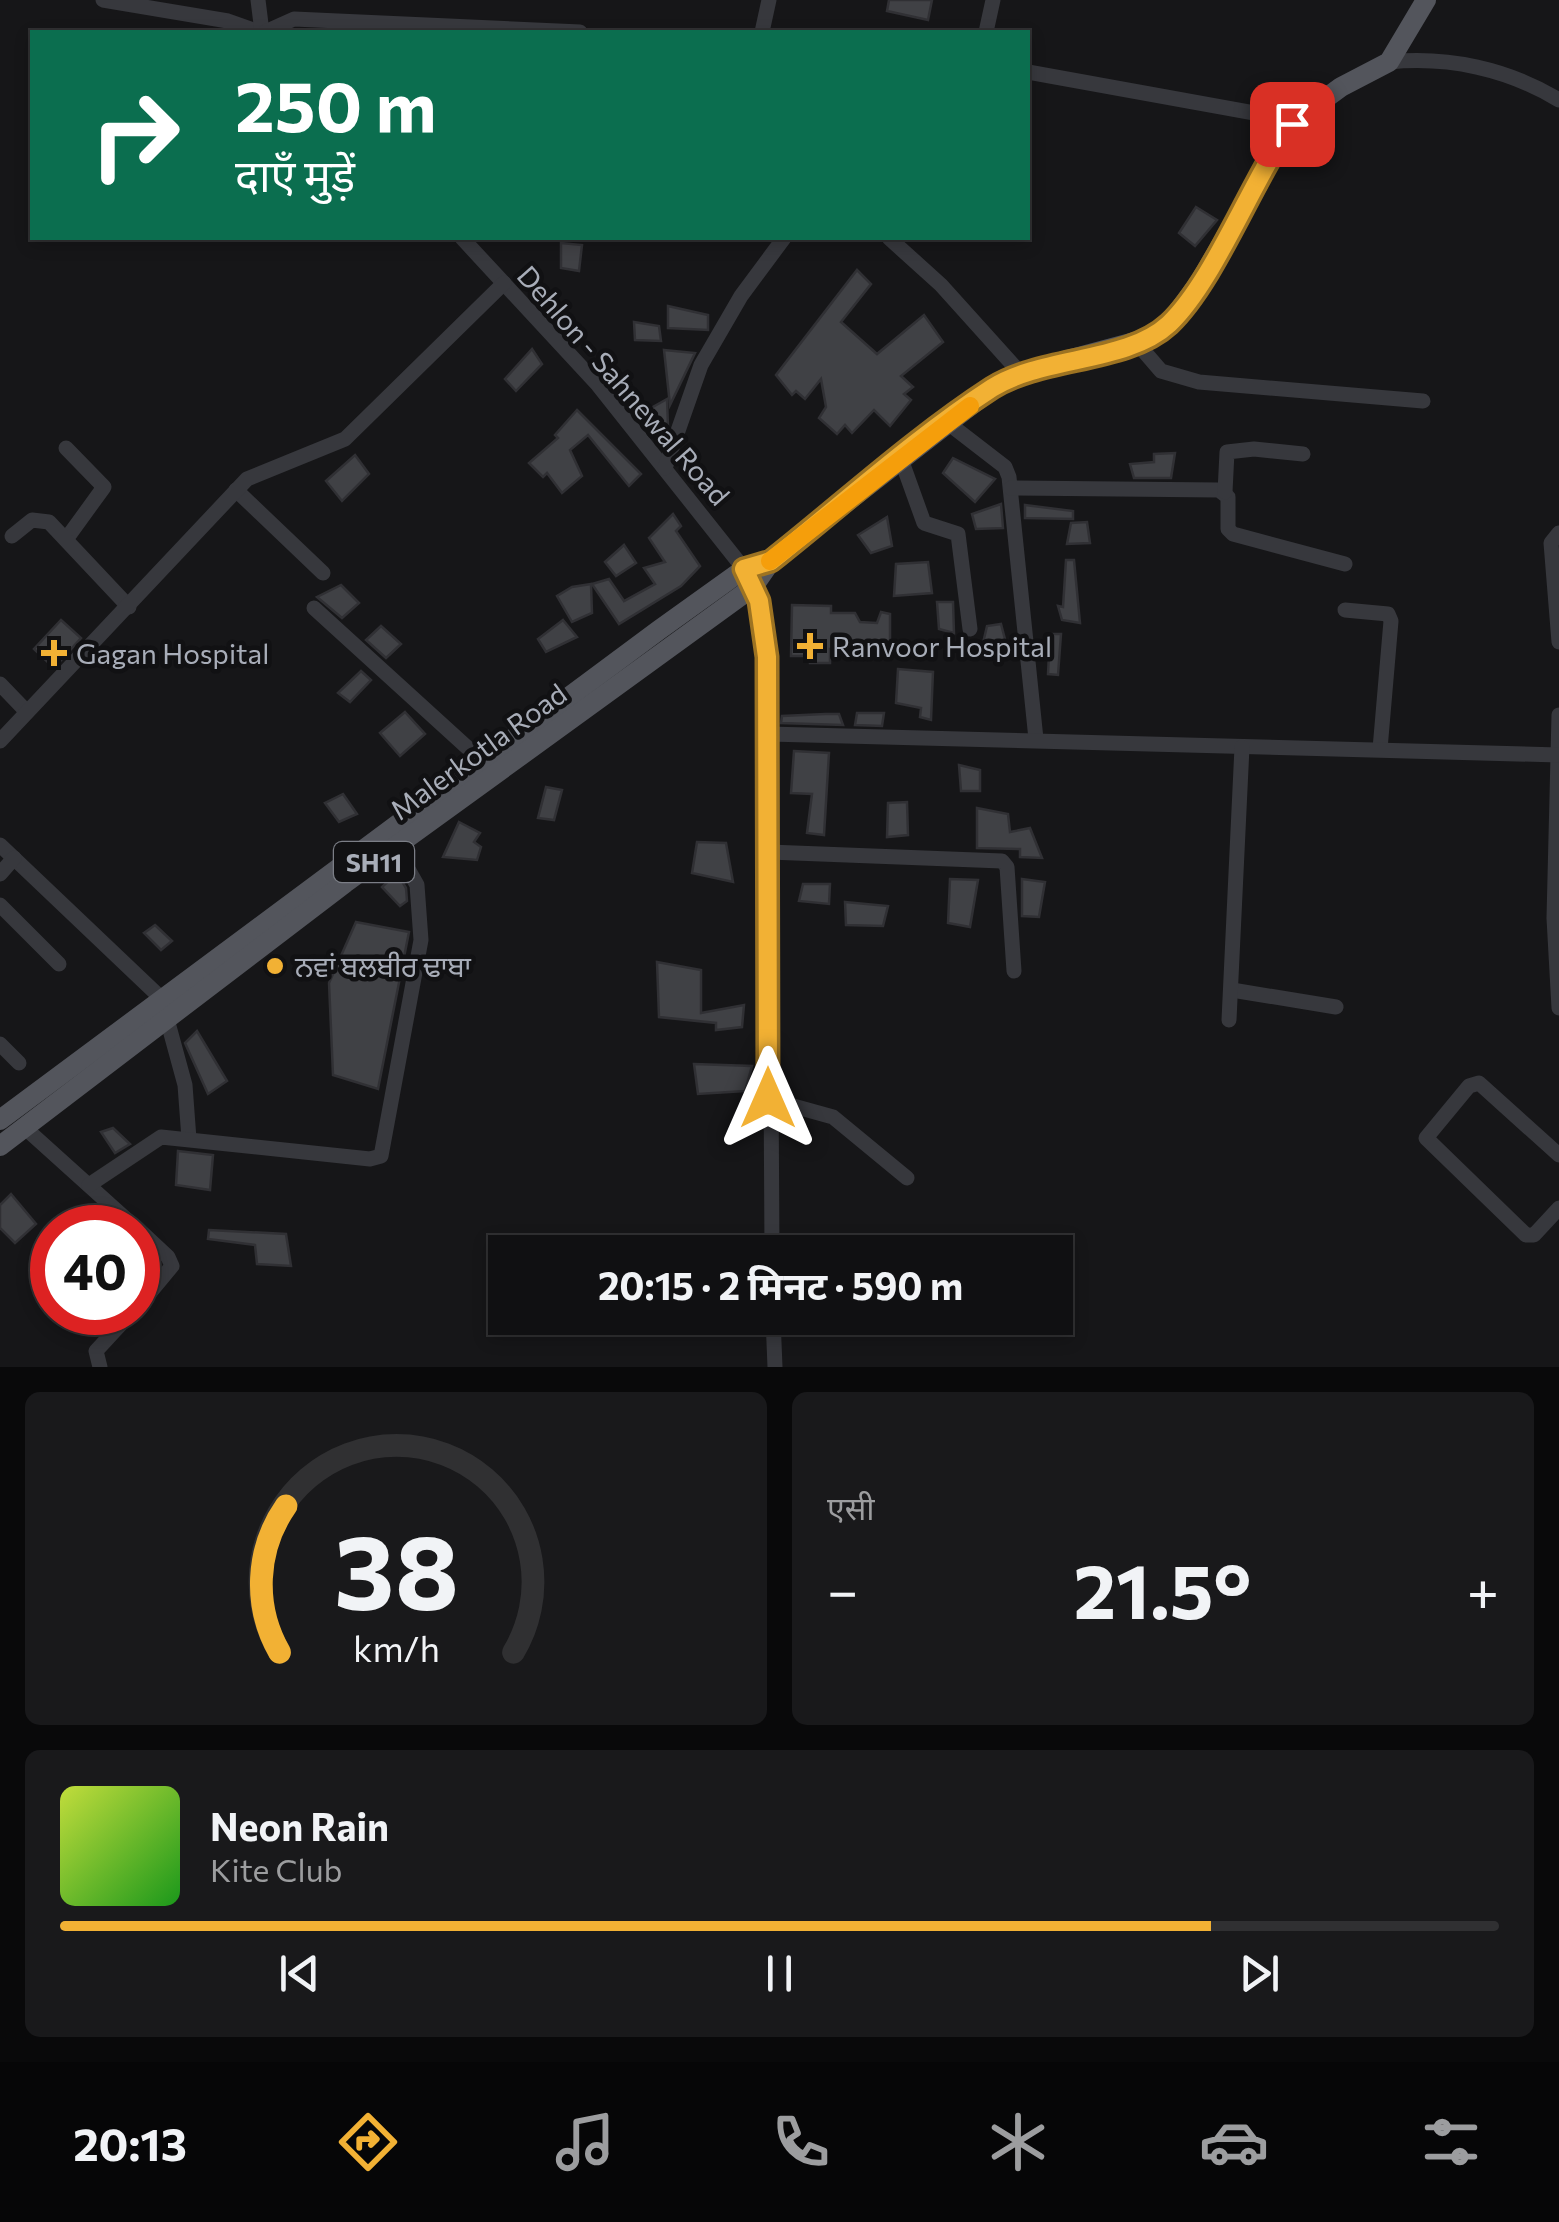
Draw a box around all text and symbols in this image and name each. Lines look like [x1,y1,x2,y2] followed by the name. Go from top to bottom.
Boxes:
[235,61,437,146] text: 250 m
[70,70,200,200] icon: right
[1250,82,1335,167] pin
[1265,97,1320,152] icon: arrive
[235,146,355,201] text: दाएँ मुड़ें
[511,258,737,512] street label: Dehlon - Sahnewal Road
[832,629,1052,663] place label: Ranvoor Hospital
[797,633,823,659] marker: Ranvoor Hospital
[76,636,269,670] place label: Gagan Hospital
[41,640,67,666] marker: Gagan Hospital
[383,676,573,826] street label: Malerkotla Road
[334,842,414,882] road number: SH11
[294,949,471,983] place label: ਨਵਾਂ ਬਲਬੀਰ ਢਾਬਾ
[264,955,286,977] marker: ਨਵਾਂ ਬਲਬੀਰ ਢਾਬਾ
[716,1046,820,1150] position arrow
[30,1205,160,1335] speed limit sign: 40
[598,1261,963,1308] text: 20:15 · 2 मिनट · 590 m
[827,1487,875,1527] text: एसी
[334,1504,458,1631] text: 38
[1073,1543,1252,1634] text: 21.5°
[827,1555,858,1622] text: −
[1467,1555,1499,1622] text: +
[353,1626,439,1669] text: km/h
[210,1802,389,1849] text: Neon Rain
[210,1849,342,1889] text: Kite Club
[272,1946,327,2001] icon: previous
[752,1946,807,2001] icon: pause
[1232,1946,1287,2001] icon: next
[333,2107,403,2177] icon: directions
[550,2107,620,2177] icon: music
[766,2107,836,2177] icon: phone
[983,2107,1053,2177] icon: climate
[1199,2107,1269,2177] icon: car
[1416,2107,1486,2177] icon: filters
[73,2115,187,2170] text: 20:13

